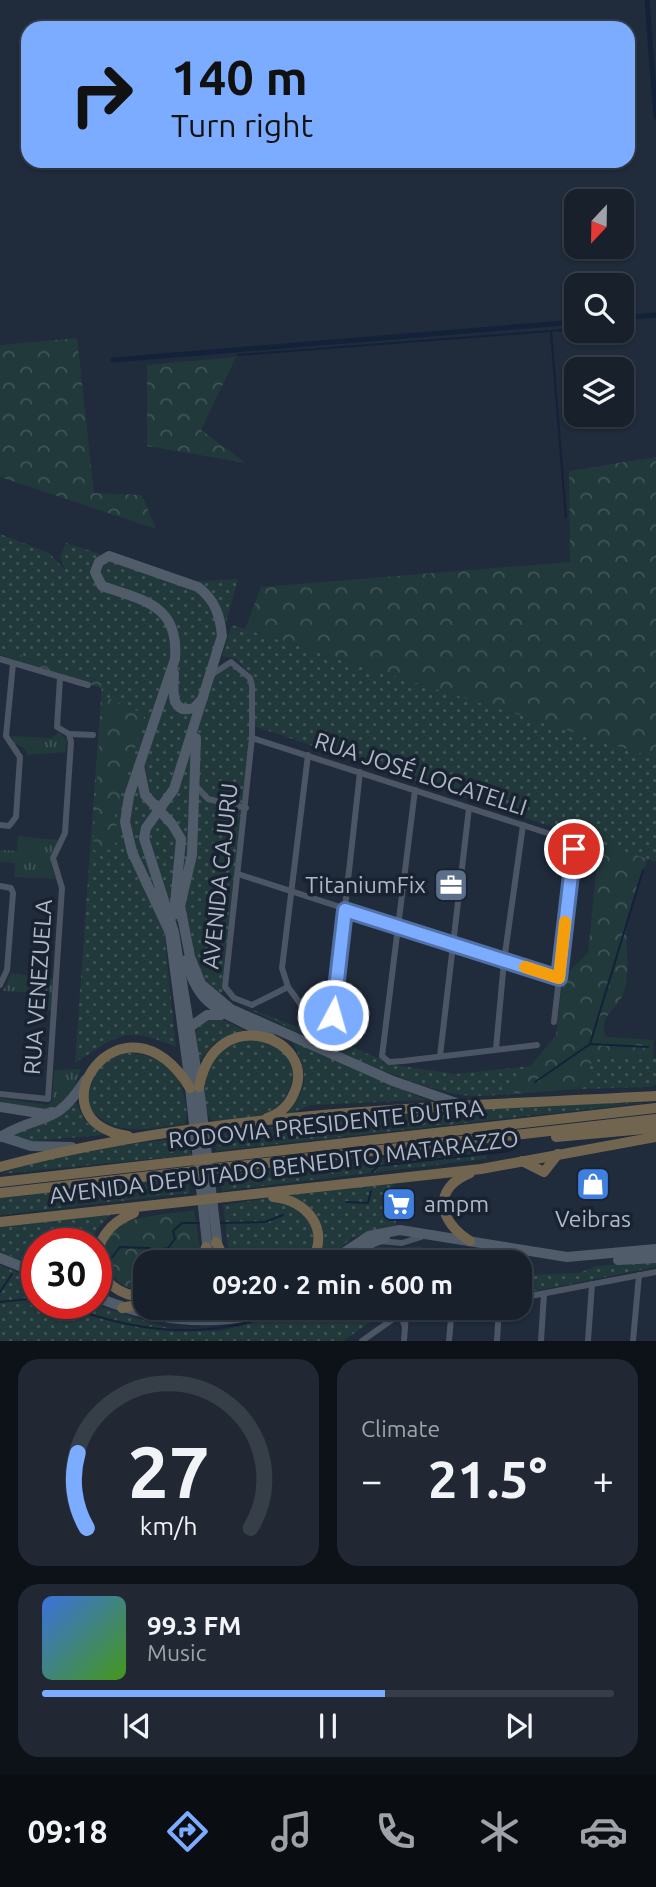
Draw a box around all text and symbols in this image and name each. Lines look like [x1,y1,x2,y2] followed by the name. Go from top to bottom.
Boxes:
[56,49,147,140] icon: right
[171,49,308,104] text: 140 m
[171,107,313,143] text: Turn right
[564,189,634,259] north arrow
[564,189,634,427] map controls
[564,273,634,343] button: search
[564,357,634,427] button: layers
[312,726,531,820] street label: RUA JOSÉ LOCATELLI
[197,782,242,970] street label: AVENIDA CAJURU
[544,819,604,879] pin
[555,830,593,868] icon: arrive
[432,866,470,904] office icon: TitaniumFix
[305,872,426,897] place label: TitaniumFix
[19,898,56,1076] street label: RUA VENEZUELA
[296,978,370,1052] position arrow
[167,1095,485,1152] street label: RODOVIA PRESIDENTE DUTRA
[48,1125,520,1208] street label: AVENIDA DEPUTADO BENEDITO MATARAZZO
[574,1165,612,1203] shop icon: Veibras
[380,1185,418,1223] supermarket icon: ampm
[424,1191,489,1216] place label: ampm
[555,1206,631,1231] place label: Veibras
[21,1228,112,1319] speed limit sign: 30
[212,1270,453,1299] text: 09:20 · 2 min · 600 m
[361,1416,440,1441] text: Climate
[127,1431,210,1513] text: 27
[428,1450,547,1508] text: 21.5°
[361,1459,382,1501] text: −
[593,1459,614,1501] text: +
[140,1512,197,1540] text: km/h
[147,1611,241,1640] text: 99.3 FM
[147,1640,206,1665] text: Music
[118,1707,156,1745] icon: previous
[309,1707,347,1745] icon: pause
[500,1707,538,1745] icon: next
[163,1807,212,1856] icon: directions
[267,1807,316,1856] icon: music
[371,1807,420,1856] icon: phone
[475,1807,524,1856] icon: climate
[579,1807,628,1856] icon: car
[28,1813,108,1849] text: 09:18

